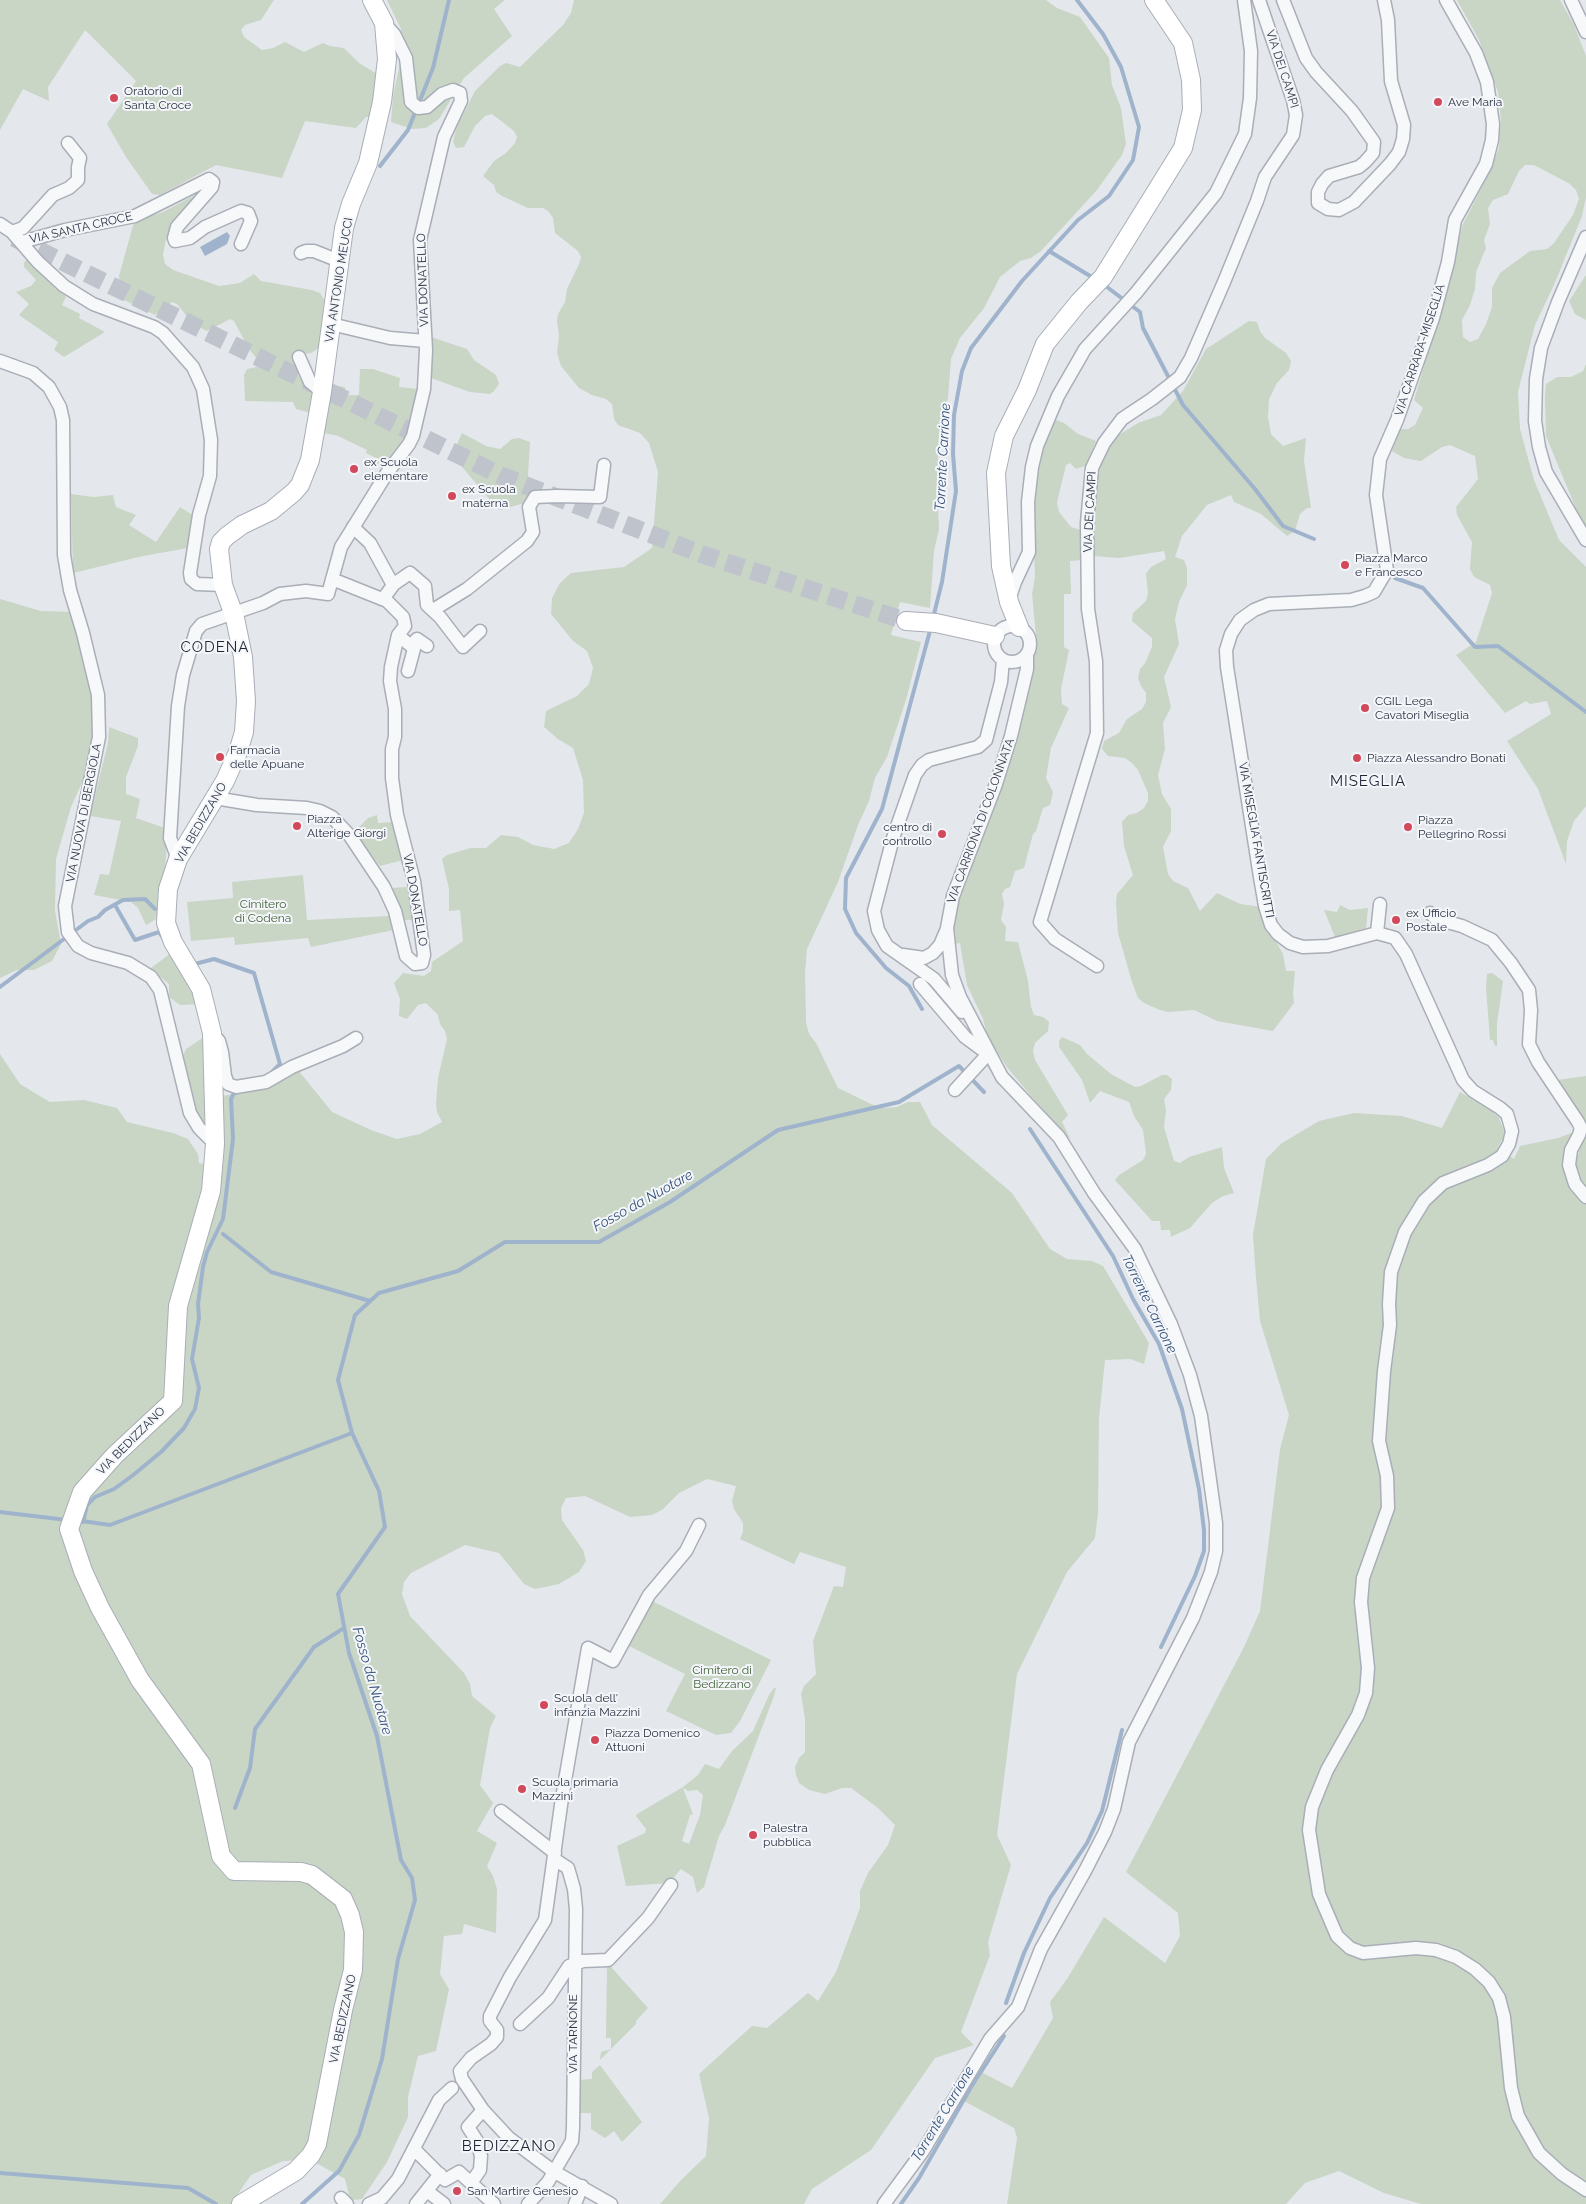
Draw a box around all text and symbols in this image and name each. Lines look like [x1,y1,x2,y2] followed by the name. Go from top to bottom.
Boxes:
[1263,28,1301,110] street label: VIA DEI CAMPI
[124,84,191,112] place label: Oratorio di Santa Croce
[108,92,120,104] marker: Oratorio di Santa Croce
[1448,95,1502,109] place label: Ave Maria
[1432,96,1444,108] marker: Ave Maria
[28,209,134,247] street label: VIA SANTA CROCE
[322,217,356,343] street label: VIA ANTONIO MEUCCI
[414,233,432,327] street label: VIA DONATELLO
[1392,282,1448,418] street label: VIA CARRARA-MISEGLIA
[932,403,954,511] water label: Torrente Carrione
[364,455,428,483] place label: ex Scuola elementare
[348,463,360,475] marker: ex Scuola elementare
[1081,471,1099,553] street label: VIA DEI CAMPI
[462,482,516,510] place label: ex Scuola materna
[446,490,458,502] marker: ex Scuola materna
[1355,551,1428,579] place label: Piazza Marco e Francesco
[1339,559,1351,571] marker: Piazza Marco e Francesco
[180,638,250,656] district label: CODENA
[1375,694,1469,722] place label: CGIL Lega Cavatori Miseglia
[1359,702,1371,714] marker: CGIL Lega Cavatori Miseglia
[944,737,1018,905] street label: VIA CARRIONA DI COLONNATA
[63,742,105,884] street label: VIA NUOVA DI BERGIOLA
[230,743,304,771] place label: Farmacia delle Apuane
[214,751,226,763] marker: Farmacia delle Apuane
[1367,751,1506,765] place label: Piazza Alessandro Bonati
[1351,752,1363,764] marker: Piazza Alessandro Bonati
[1235,761,1277,919] street label: VIA MISEGLIA FANTISCRITTI
[1329,772,1407,790] district label: MISEGLIA
[172,780,230,866] street label: VIA BEDIZZANO
[307,812,386,840] place label: Piazza Alterige Giorgi
[1418,813,1506,841] place label: Piazza Pellegrino Rossi
[291,820,303,832] marker: Piazza Alterige Giorgi
[883,820,932,848] place label: centro di controllo
[1402,821,1414,833] marker: Piazza Pellegrino Rossi
[936,828,948,840] marker: centro di controllo
[400,853,430,947] street label: VIA DONATELLO
[235,897,291,925] park label: Cimitero di Codena
[1406,906,1456,934] place label: ex Ufficio Postale
[1390,914,1402,926] marker: ex Ufficio Postale
[590,1167,696,1235] water label: Fosso da Nuotare
[1118,1252,1180,1356] water label: Torrente Carrione
[94,1404,168,1478] street label: VIA BEDIZZANO
[349,1625,395,1737] water label: Fosso da Nuotare
[692,1663,752,1691] park label: Cimitero di Bedizzano
[554,1691,640,1719] place label: Scuola dell' infanzia Mazzini
[538,1699,550,1711] marker: Scuola dell' infanzia Mazzini
[605,1726,700,1754] place label: Piazza Domenico Attuoni
[589,1734,601,1746] marker: Piazza Domenico Attuoni
[532,1775,618,1803] place label: Scuola primaria Mazzini
[516,1783,528,1795] marker: Scuola primaria Mazzini
[763,1821,811,1849] place label: Palestra pubblica
[747,1829,759,1841] marker: Palestra pubblica
[327,1973,359,2065] street label: VIA BEDIZZANO
[566,1994,580,2074] street label: VIA TARNONE
[908,2063,978,2165] water label: Torrente Carrione
[461,2137,557,2155] district label: BEDIZZANO
[467,2184,578,2198] place label: San Martire Genesio
[451,2185,463,2197] marker: San Martire Genesio

